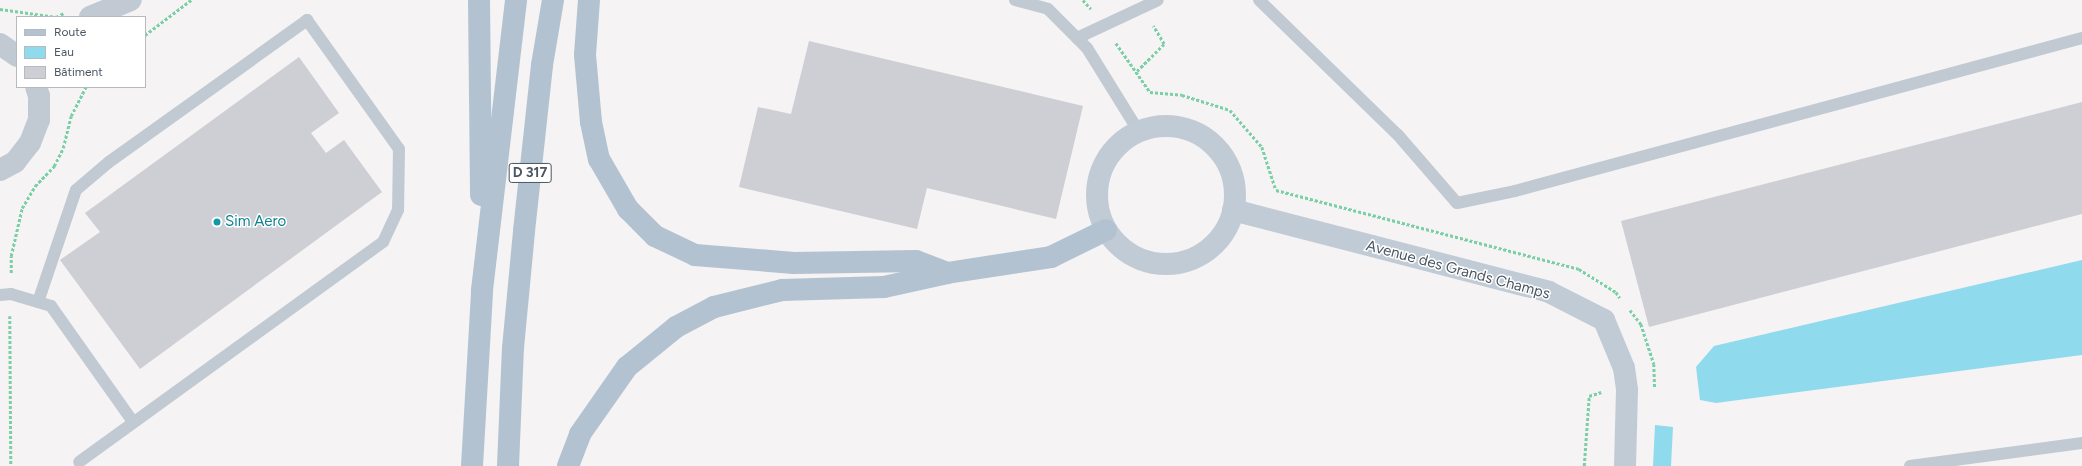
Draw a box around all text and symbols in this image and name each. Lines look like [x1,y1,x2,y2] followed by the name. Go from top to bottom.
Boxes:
[16,16,146,88] legend
[54,25,86,39] text: Route
[54,45,74,59] text: Eau
[54,65,103,79] text: Bâtiment
[508,161,552,185] road number: D 317
[225,213,286,231] place label: Sim Aero
[212,217,222,227] marker: Sim Aero
[1364,237,1552,303] street label: Avenue des Grands Champs

